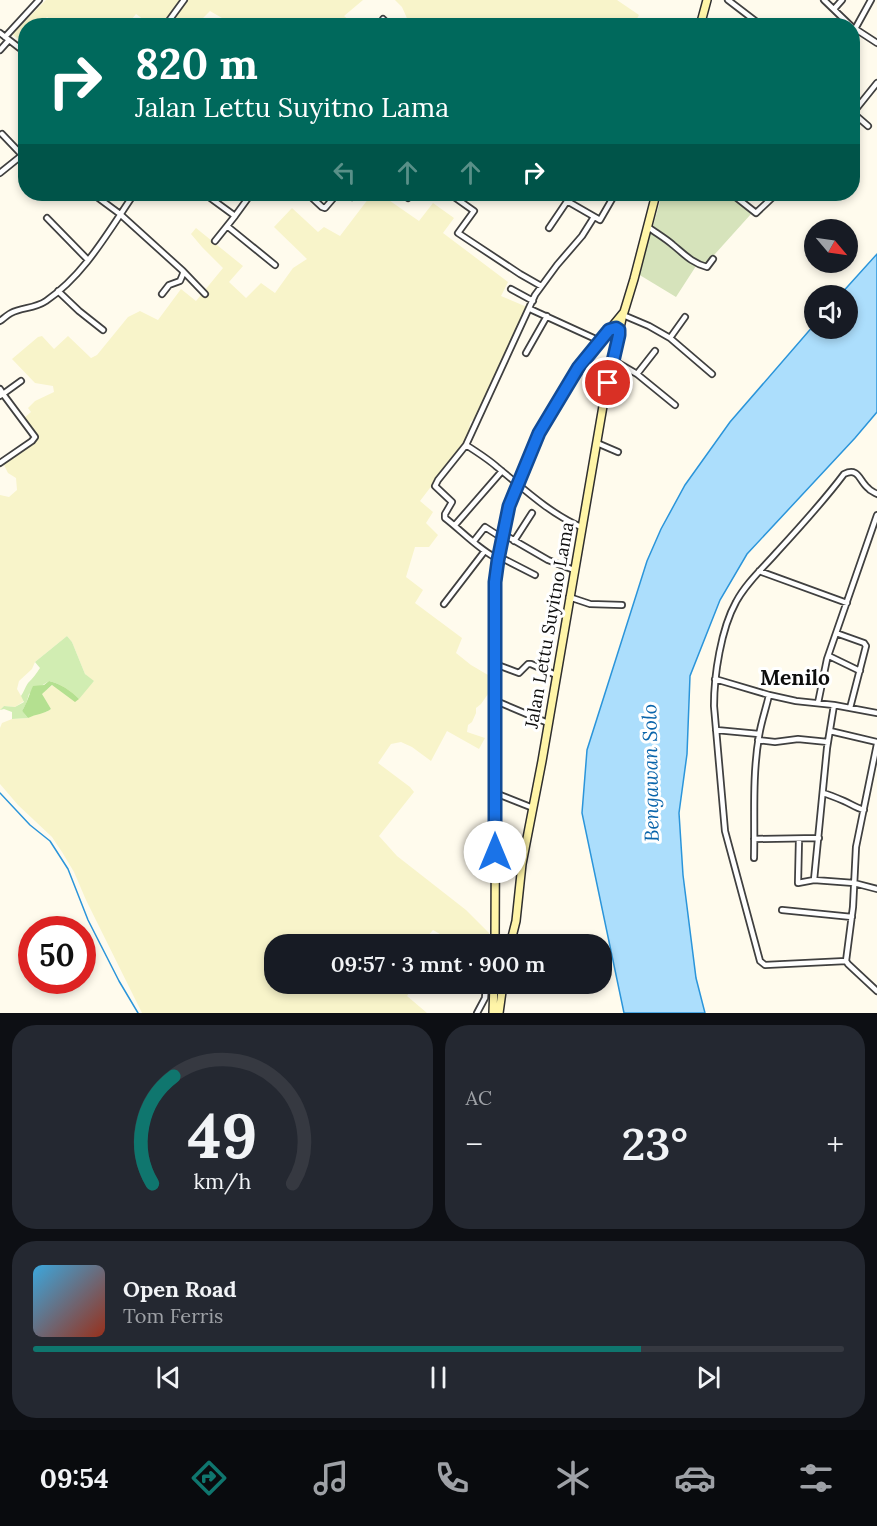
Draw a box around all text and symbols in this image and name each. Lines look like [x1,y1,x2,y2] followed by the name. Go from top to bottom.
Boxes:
[135,37,258,91] text: 820 m
[36,42,114,120] icon: right
[135,90,449,124] text: Jalan Lettu Suyitno Lama
[328,156,361,189] icon: left
[391,156,424,189] icon: ahead
[454,156,487,189] icon: ahead
[517,156,550,189] icon: right
[804,219,858,273] north arrow
[804,219,858,339] map controls
[804,285,858,339] button: sound
[582,357,633,408] pin
[591,366,624,399] icon: arrive
[519,520,579,731] street label: Jalan Lettu Suyitno Lama
[760,664,830,691] district label: Menilo
[636,704,664,842] water label: Bengawan Solo
[463,820,527,884] position arrow
[18,916,96,994] speed limit sign: 50
[331,950,545,978] text: 09:57 · 3 mnt · 900 m
[466,1085,492,1110] text: AC
[187,1095,257,1175] text: 49
[621,1115,688,1172] text: 23°
[466,1123,483,1165] text: −
[826,1123,844,1165] text: +
[193,1167,251,1195] text: km/h
[123,1275,237,1303] text: Open Road
[123,1303,223,1328] text: Tom Ferris
[152,1361,185,1394] icon: previous
[422,1361,455,1394] icon: pause
[692,1361,725,1394] icon: next
[188,1457,230,1499] icon: directions
[310,1457,352,1499] icon: music
[431,1457,473,1499] icon: phone
[552,1457,594,1499] icon: climate
[674,1457,716,1499] icon: car
[795,1457,837,1499] icon: filters
[40,1461,109,1495] text: 09:54

